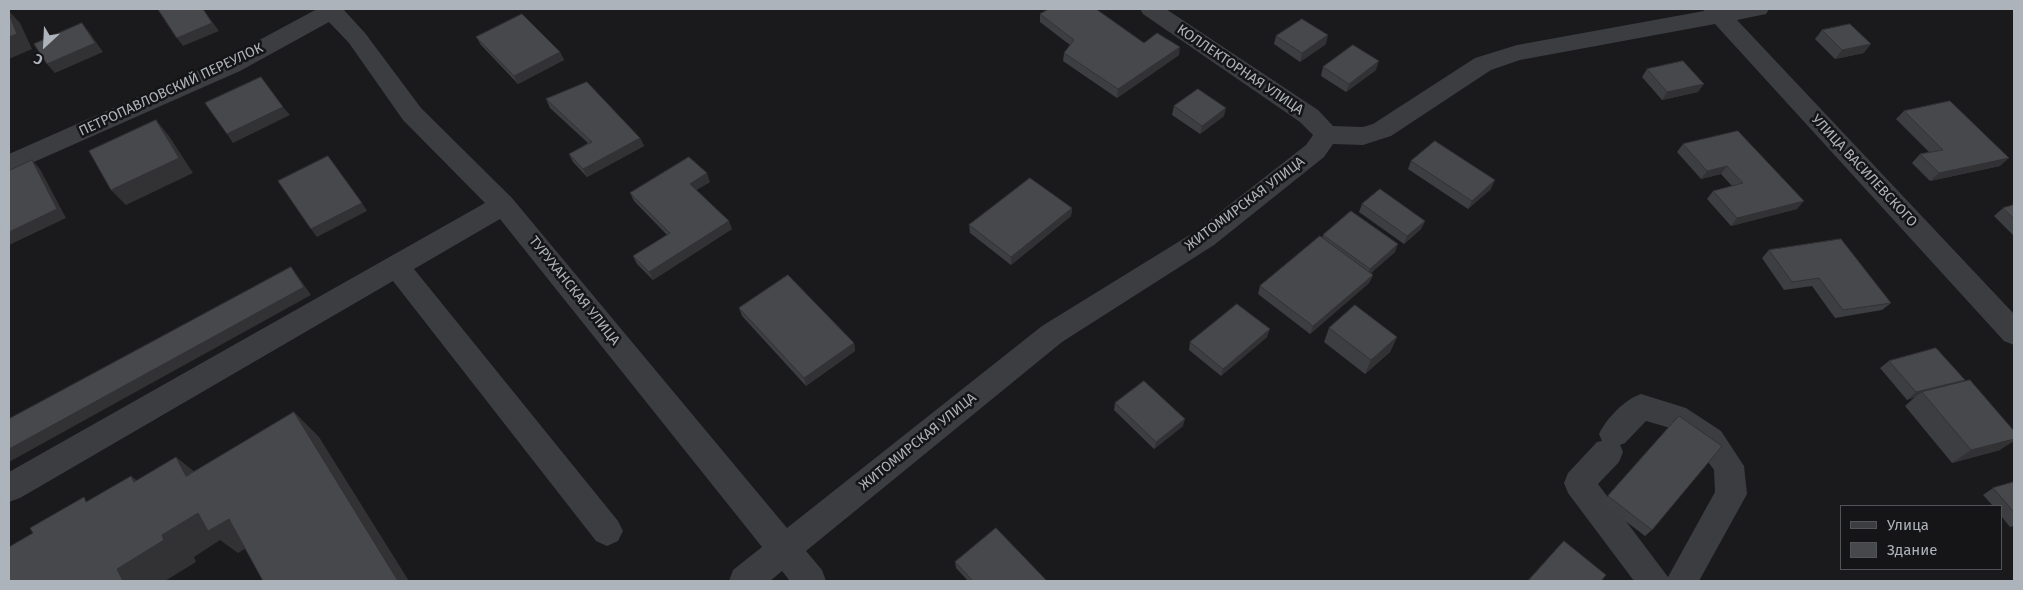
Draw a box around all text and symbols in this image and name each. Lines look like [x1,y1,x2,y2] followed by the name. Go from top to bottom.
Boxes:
[20,20,70,70] north arrow
[1173,21,1307,119] street label: КОЛЛЕКТОРНАЯ УЛИЦА
[76,40,266,140] street label: ПЕТРОПАВЛОВСКИЙ ПЕРЕУЛОК
[31,50,46,68] text: С
[1808,111,1920,231] street label: УЛИЦА ВАСИЛЕВСКОГО
[1182,153,1308,255] street label: ЖИТОМИРСКАЯ УЛИЦА
[525,233,623,349] street label: ТУРУХАНСКАЯ УЛИЦА
[856,390,980,494] street label: ЖИТОМИРСКАЯ УЛИЦА
[1840,505,2003,570] legend
[1887,516,1929,534] text: Улица
[1887,541,1937,559] text: Здание

